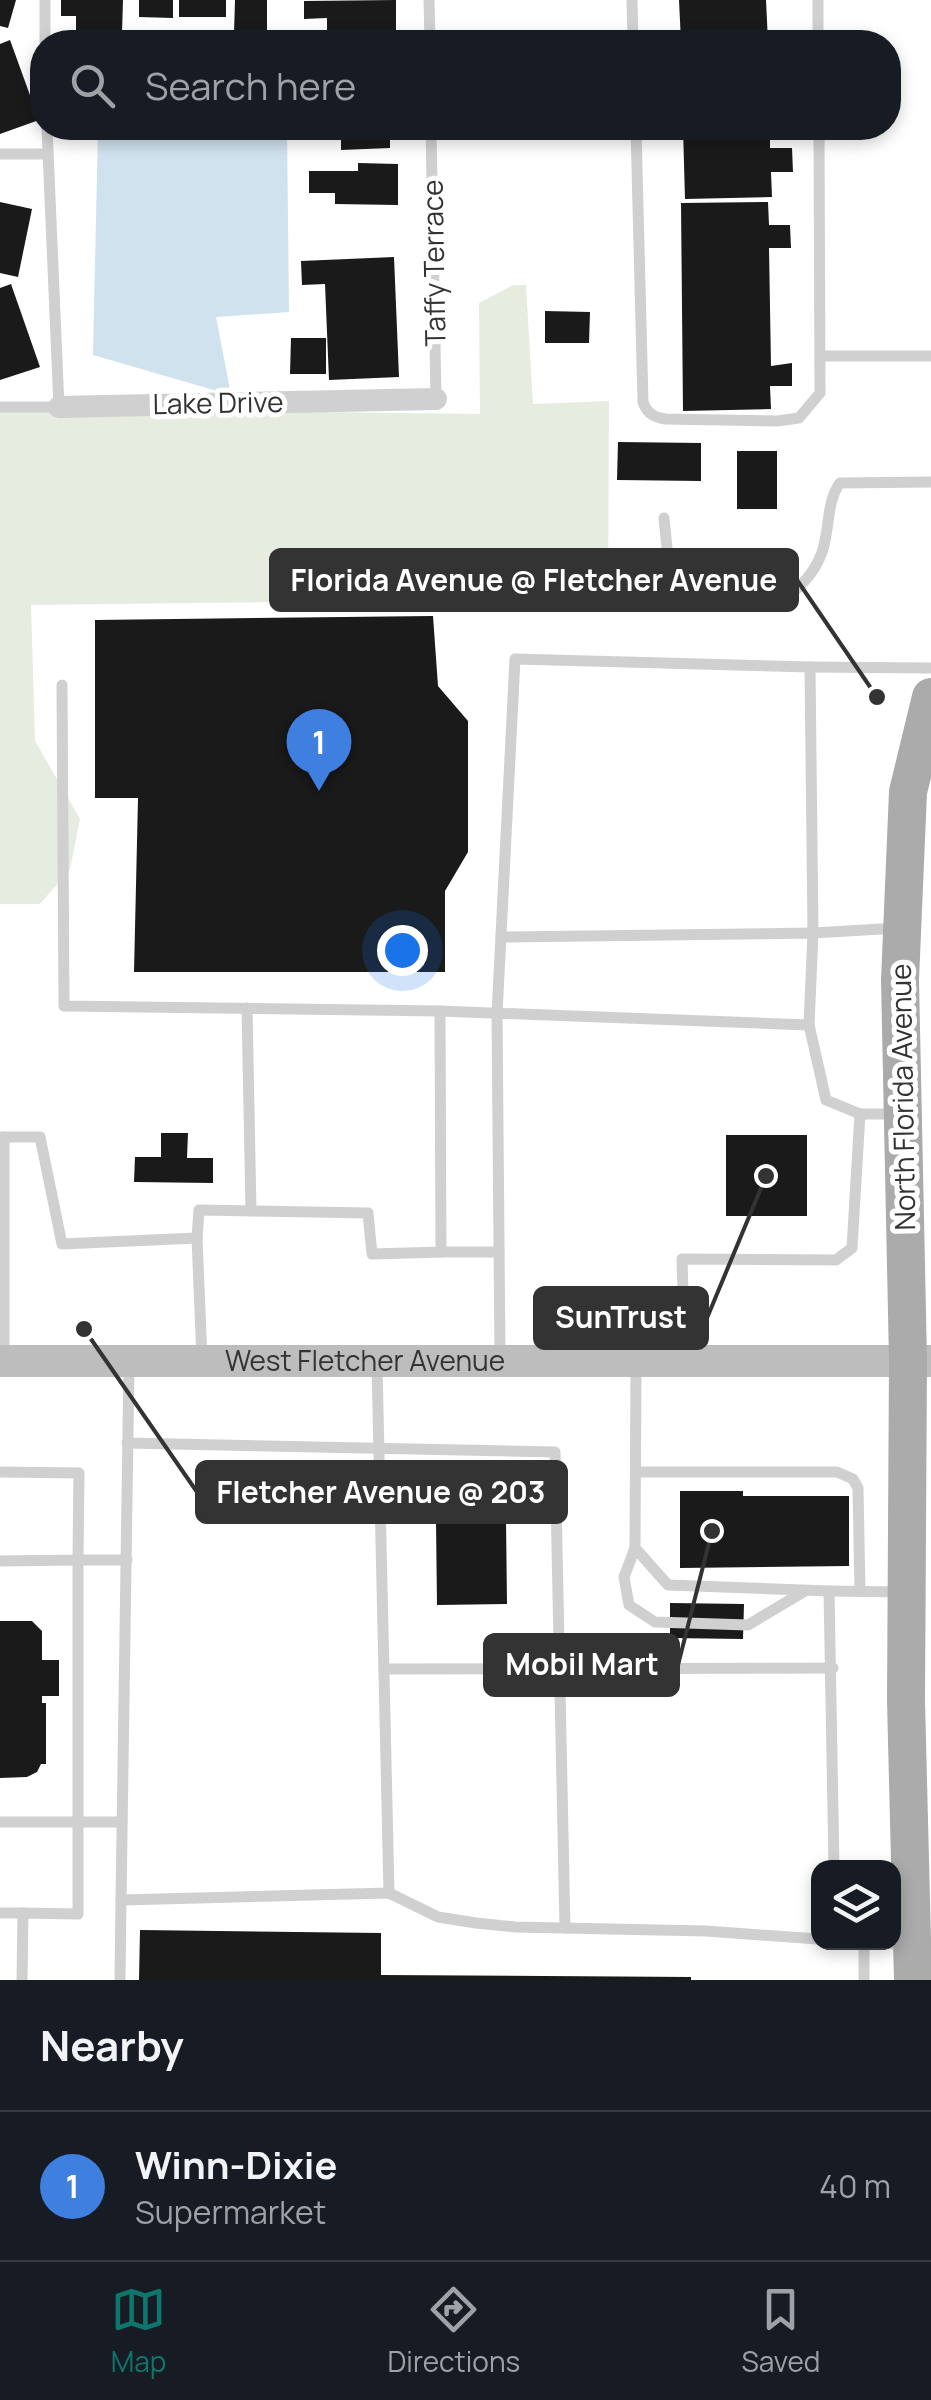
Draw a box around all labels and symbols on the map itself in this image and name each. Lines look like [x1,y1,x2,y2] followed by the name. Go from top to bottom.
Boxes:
[413,179,453,347] street label: Taffy Terrace
[152,382,284,422] street label: Lake Drive
[271,550,797,610] callout: Florida Avenue @ Fletcher Avenue
[291,559,777,600] text: Florida Avenue @ Fletcher Avenue
[286,708,352,791] pin: 1
[377,925,428,976] your location
[881,963,923,1231] street label: North Florida Avenue
[535,1288,707,1348] callout: SunTrust
[555,1296,687,1337] text: SunTrust
[225,1341,505,1379] street label: West Fletcher Avenue
[197,1462,566,1522] callout: Fletcher Avenue @ 203
[217,1471,545,1512] text: Fletcher Avenue @ 203
[485,1635,678,1695] callout: Mobil Mart
[505,1643,659,1684] text: Mobil Mart

